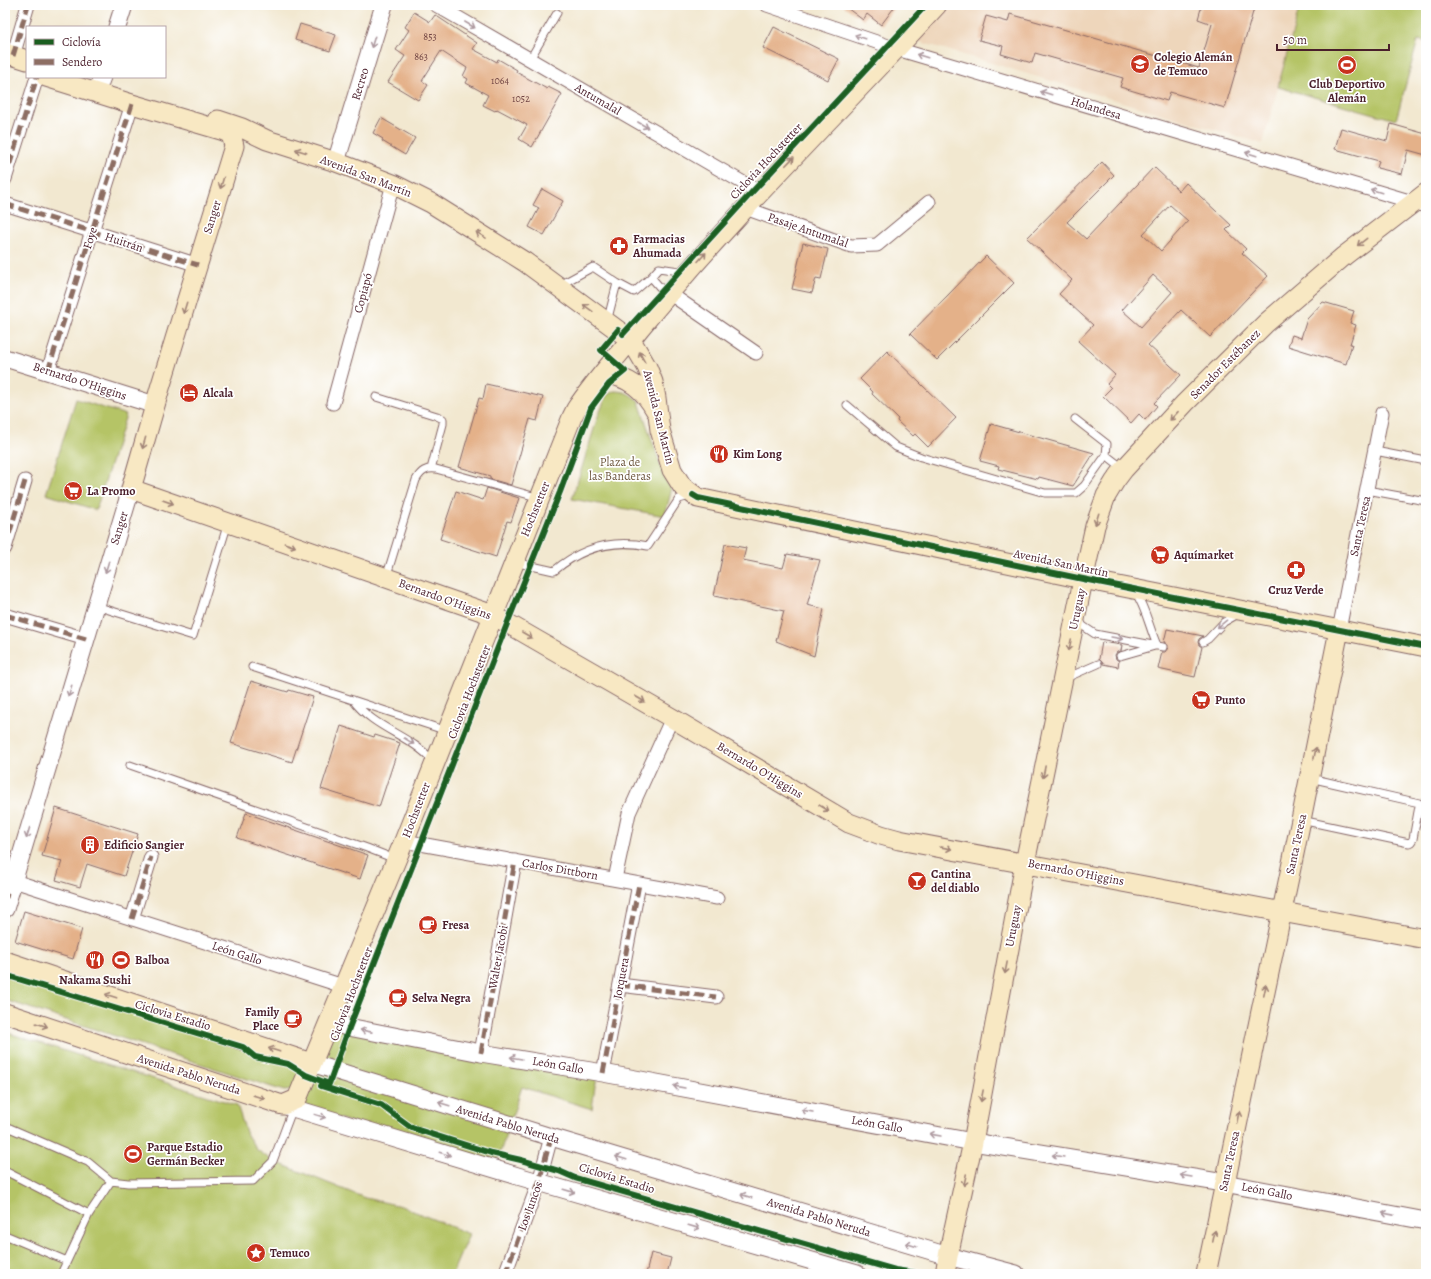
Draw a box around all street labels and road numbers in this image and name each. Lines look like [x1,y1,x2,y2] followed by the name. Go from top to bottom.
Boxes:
[347,66,373,102] street label: Recreo
[571,79,624,119] street label: Antumalal
[1069,93,1124,123] street label: Holandesa
[726,119,806,203] street label: Ciclovia Hochstetter
[317,151,414,201] street label: Avenida San Martín
[199,198,225,236] street label: Sanger
[766,209,850,251] street label: Pasaje Antumalal
[79,225,101,251] street label: Foye
[103,228,146,256] street label: Huitrán
[350,271,376,315] street label: Copiapó
[1186,325,1264,403] street label: Senador Estébanez
[31,358,129,404] street label: Bernardo O'Higgins
[639,367,679,466] street label: Avenida San Martín
[517,479,553,539] street label: Hochstetter
[1346,494,1374,558] street label: Santa Teresa
[106,509,132,547] street label: Sanger
[1011,545,1110,581] street label: Avenida San Martín
[396,575,494,623] street label: Bernardo O'Higgins
[1065,586,1089,631] street label: Uruguay
[444,642,494,741] street label: Ciclovia Hochstetter
[714,738,806,802] street label: Bernardo O'Higgins
[398,780,434,840] street label: Hochstetter
[1282,812,1310,876] street label: Santa Teresa
[521,854,600,884] street label: Carlos Dittborn
[1027,855,1126,889] street label: Bernardo O'Higgins
[1001,903,1025,948] street label: Uruguay
[484,924,511,991] street label: Walter Jacobi
[210,937,264,969] street label: León Gallo
[326,944,376,1043] street label: Ciclovia Hochstetter
[609,955,633,1000] street label: Jorquera
[133,996,213,1034] street label: Ciclovia Estadio
[134,1049,243,1098] street label: Avenida Pablo Neruda
[531,1053,585,1077] street label: León Gallo
[453,1100,562,1148] street label: Avenida Pablo Neruda
[850,1112,904,1136] street label: León Gallo
[1215,1129,1243,1193] street label: Santa Teresa
[577,1159,657,1197] street label: Ciclovía Estadio
[1240,1178,1294,1204] street label: León Gallo
[514,1179,546,1233] street label: Los Juncos
[764,1193,873,1241] street label: Avenida Pablo Neruda

